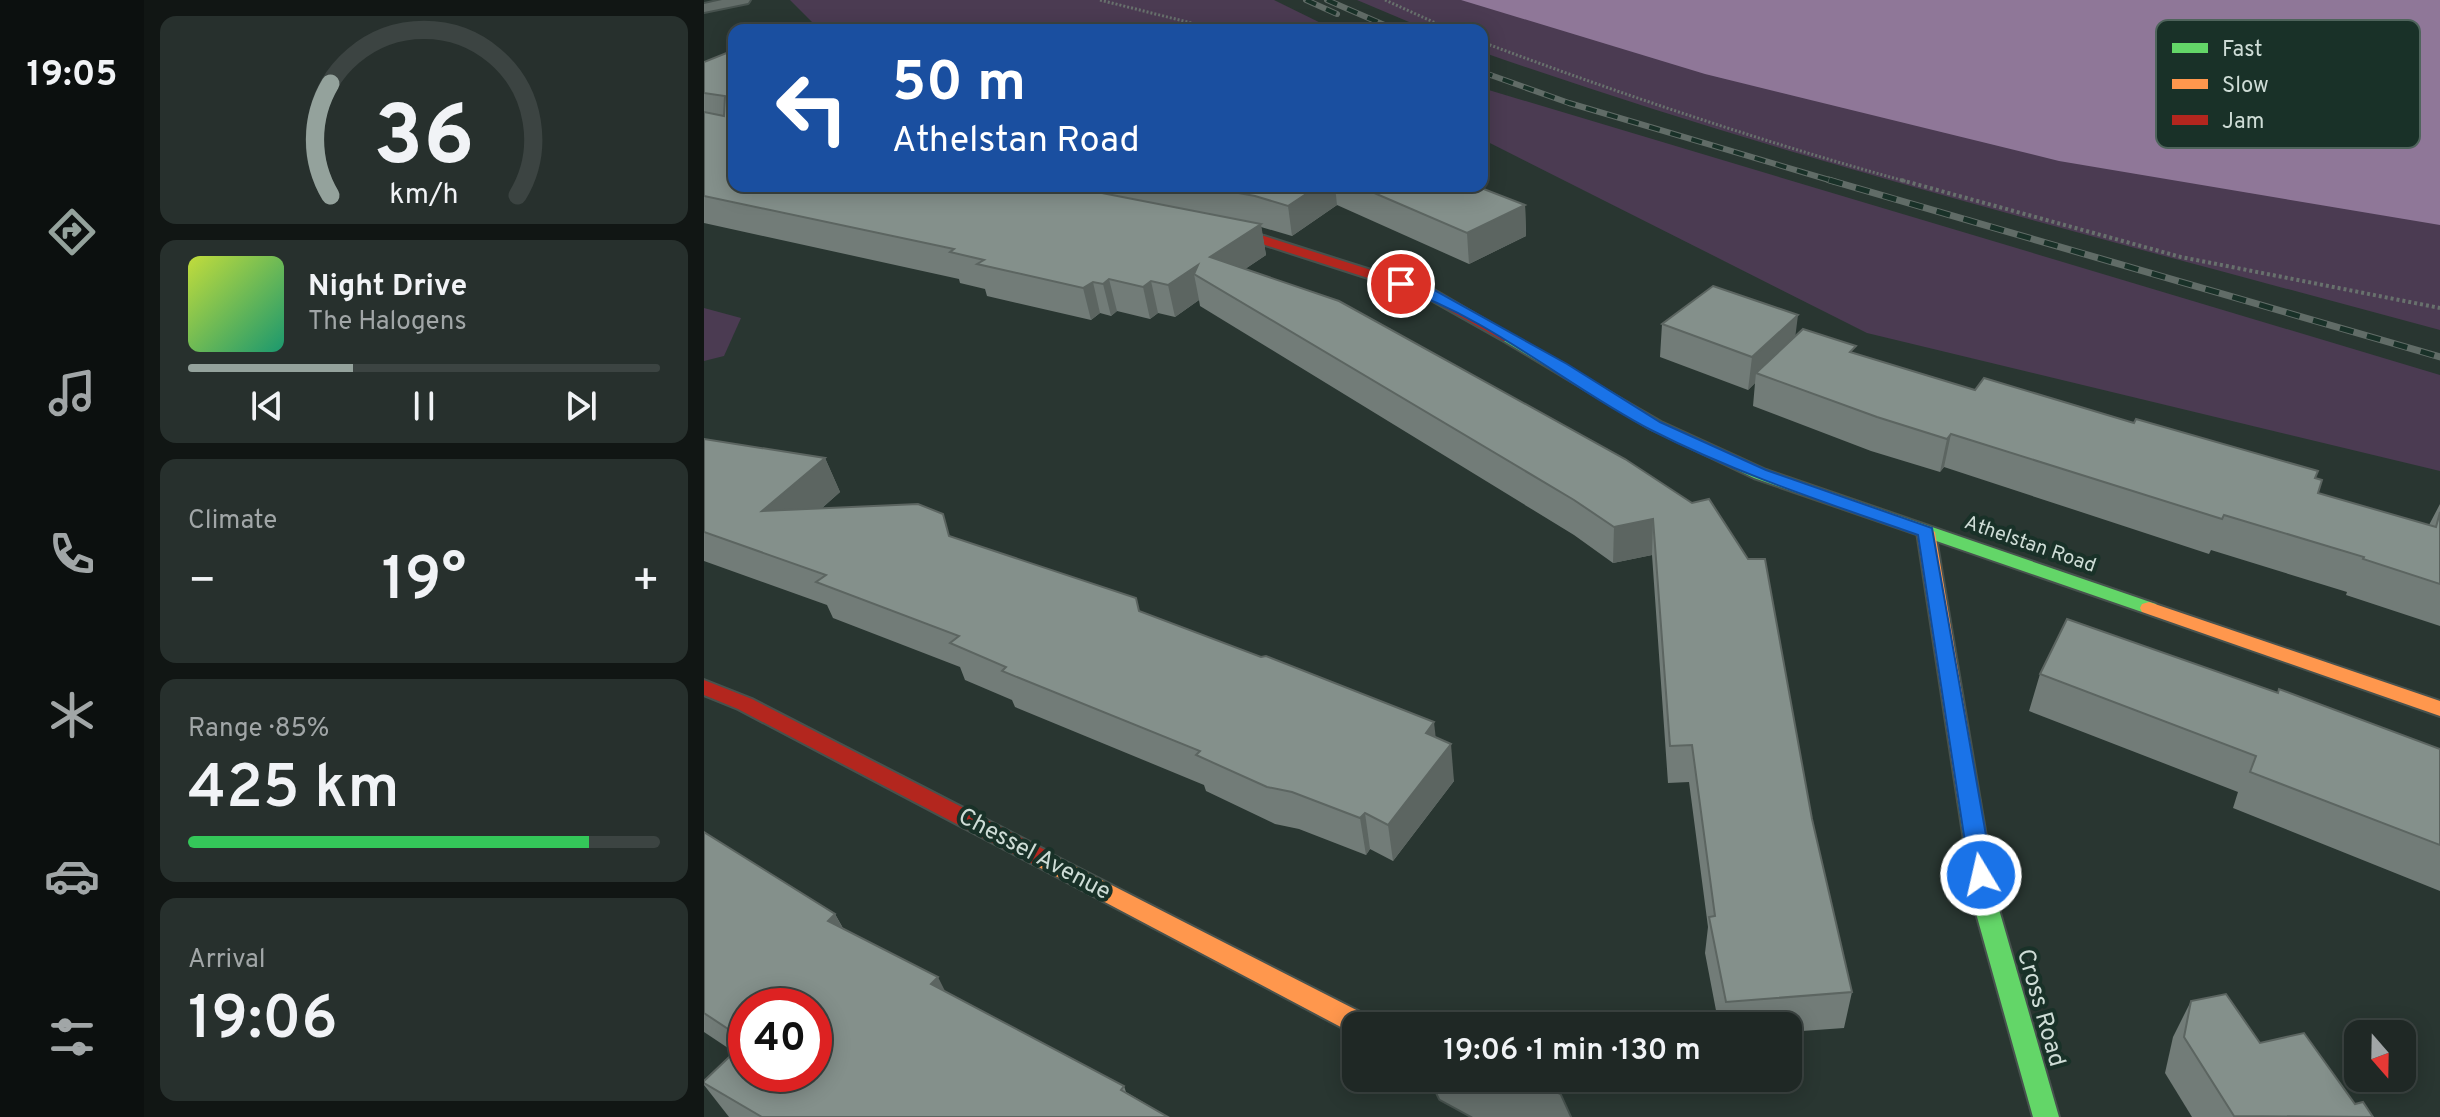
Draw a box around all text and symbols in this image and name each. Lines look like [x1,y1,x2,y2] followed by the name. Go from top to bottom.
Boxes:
[2156,20,2420,148] legend
[2222,37,2263,64] text: Fast
[892,50,1026,120] text: 50 m
[27,53,117,99] text: 19:05
[760,56,864,160] icon: left
[2222,73,2269,100] text: Slow
[374,89,474,194] text: 36
[2222,109,2265,136] text: Jam
[892,119,1140,165] text: Athelstan Road
[389,178,459,214] text: km/h
[44,204,100,260] icon: directions
[1367,250,1435,318] pin
[1379,262,1423,306] icon: arrive
[308,269,467,306] text: Night Drive
[308,306,467,339] text: The Halogens
[44,365,100,421] icon: music
[245,384,289,428] icon: previous
[402,384,446,428] icon: pause
[559,384,603,428] icon: next
[188,505,277,538] text: Climate
[1961,510,2099,580] street label: Athelstan Road
[44,526,100,582] icon: phone
[382,545,466,621] text: 19°
[188,555,216,611] text: −
[632,555,660,611] text: +
[44,687,100,743] icon: climate
[188,713,329,746] text: Range · 85%
[188,753,400,829] text: 425 km
[953,802,1115,908] street label: Chessel Avenue
[1939,833,2023,917] position arrow
[44,848,100,904] icon: car
[188,944,266,977] text: Arrival
[2009,946,2071,1070] street label: Cross Road
[188,984,338,1060] text: 19:06
[728,988,832,1092] speed limit sign: 40
[44,1009,100,1065] icon: filters
[2344,1020,2416,1092] north arrow
[2344,1020,2416,1092] map controls
[1443,1033,1701,1070] text: 19:06 · 1 min · 130 m

